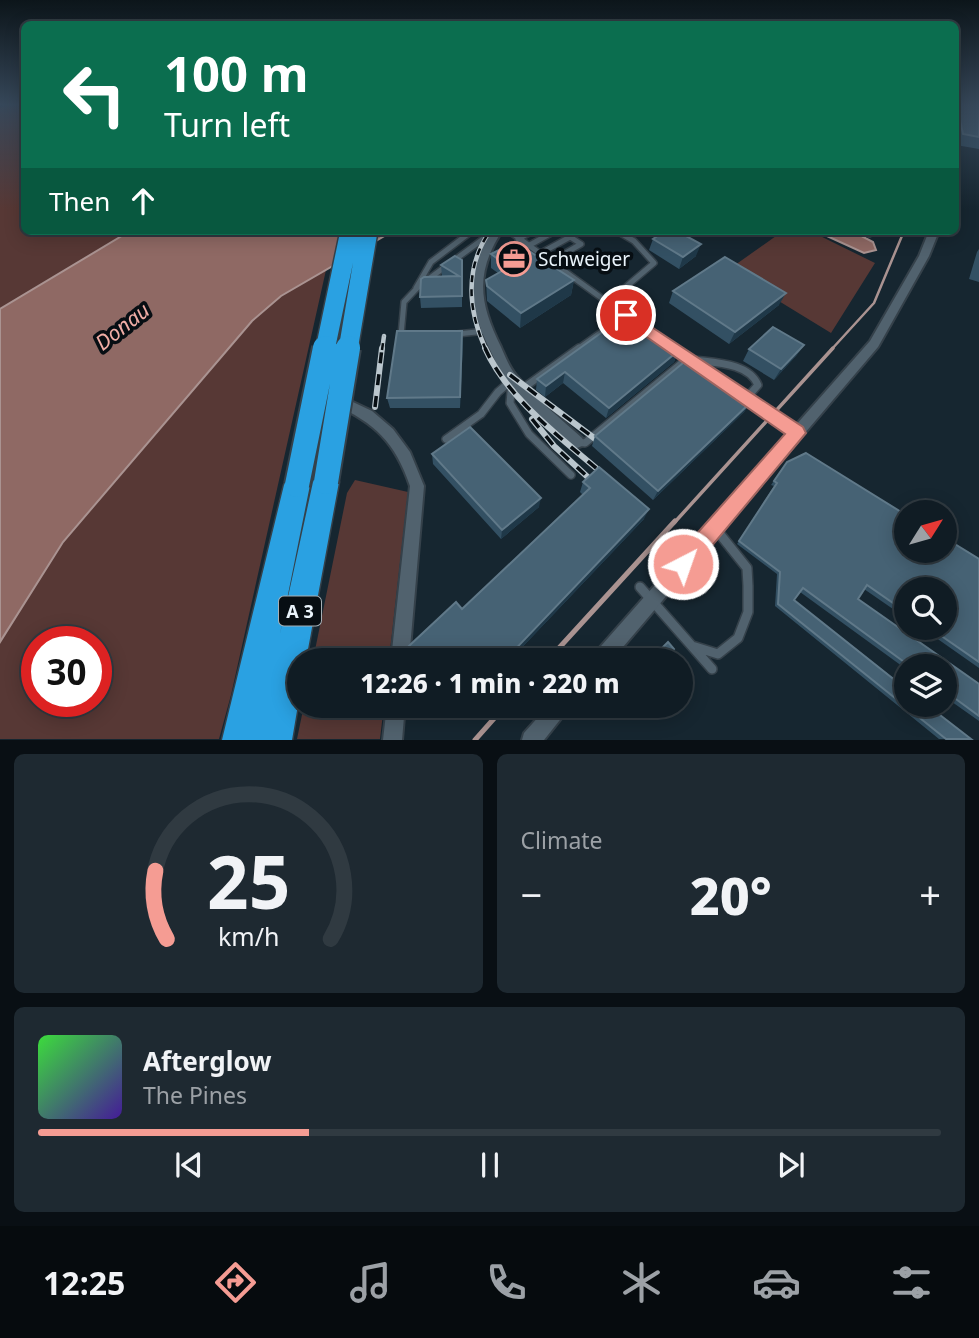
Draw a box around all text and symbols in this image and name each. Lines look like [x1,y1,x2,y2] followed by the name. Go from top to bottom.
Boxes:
[164,40,309,106] text: 100 m
[49,49,140,140] icon: left
[164,103,290,146] text: Turn left
[124,182,162,220] icon: ahead
[49,183,110,219] text: Then
[495,240,533,278] office icon: Schweiger
[538,246,630,272] place label: Schweiger
[596,285,656,345] pin
[89,296,155,356] water label: Donau
[607,296,645,334] icon: arrive
[894,500,957,564] north arrow
[894,500,957,717] map controls
[646,527,720,601] position arrow
[894,577,957,640] button: search
[279,596,321,626] road number: A 3
[21,626,112,717] speed limit sign: 30
[894,654,957,717] button: layers
[360,665,620,701] text: 12:26 · 1 min · 220 m
[521,824,603,856] text: Climate
[207,832,290,931] text: 25
[690,859,772,930] text: 20°
[521,868,542,920] text: −
[919,868,941,920] text: +
[217,919,279,953] text: km/h
[143,1043,271,1079] text: Afterglow
[143,1079,247,1111] text: The Pines
[170,1146,208,1184] icon: previous
[471,1146,509,1184] icon: pause
[772,1146,810,1184] icon: next
[211,1258,260,1307] icon: directions
[346,1258,395,1307] icon: music
[482,1258,531,1307] icon: phone
[617,1258,666,1307] icon: climate
[752,1258,801,1307] icon: car
[887,1258,936,1307] icon: filters
[43,1261,125,1304] text: 12:25

